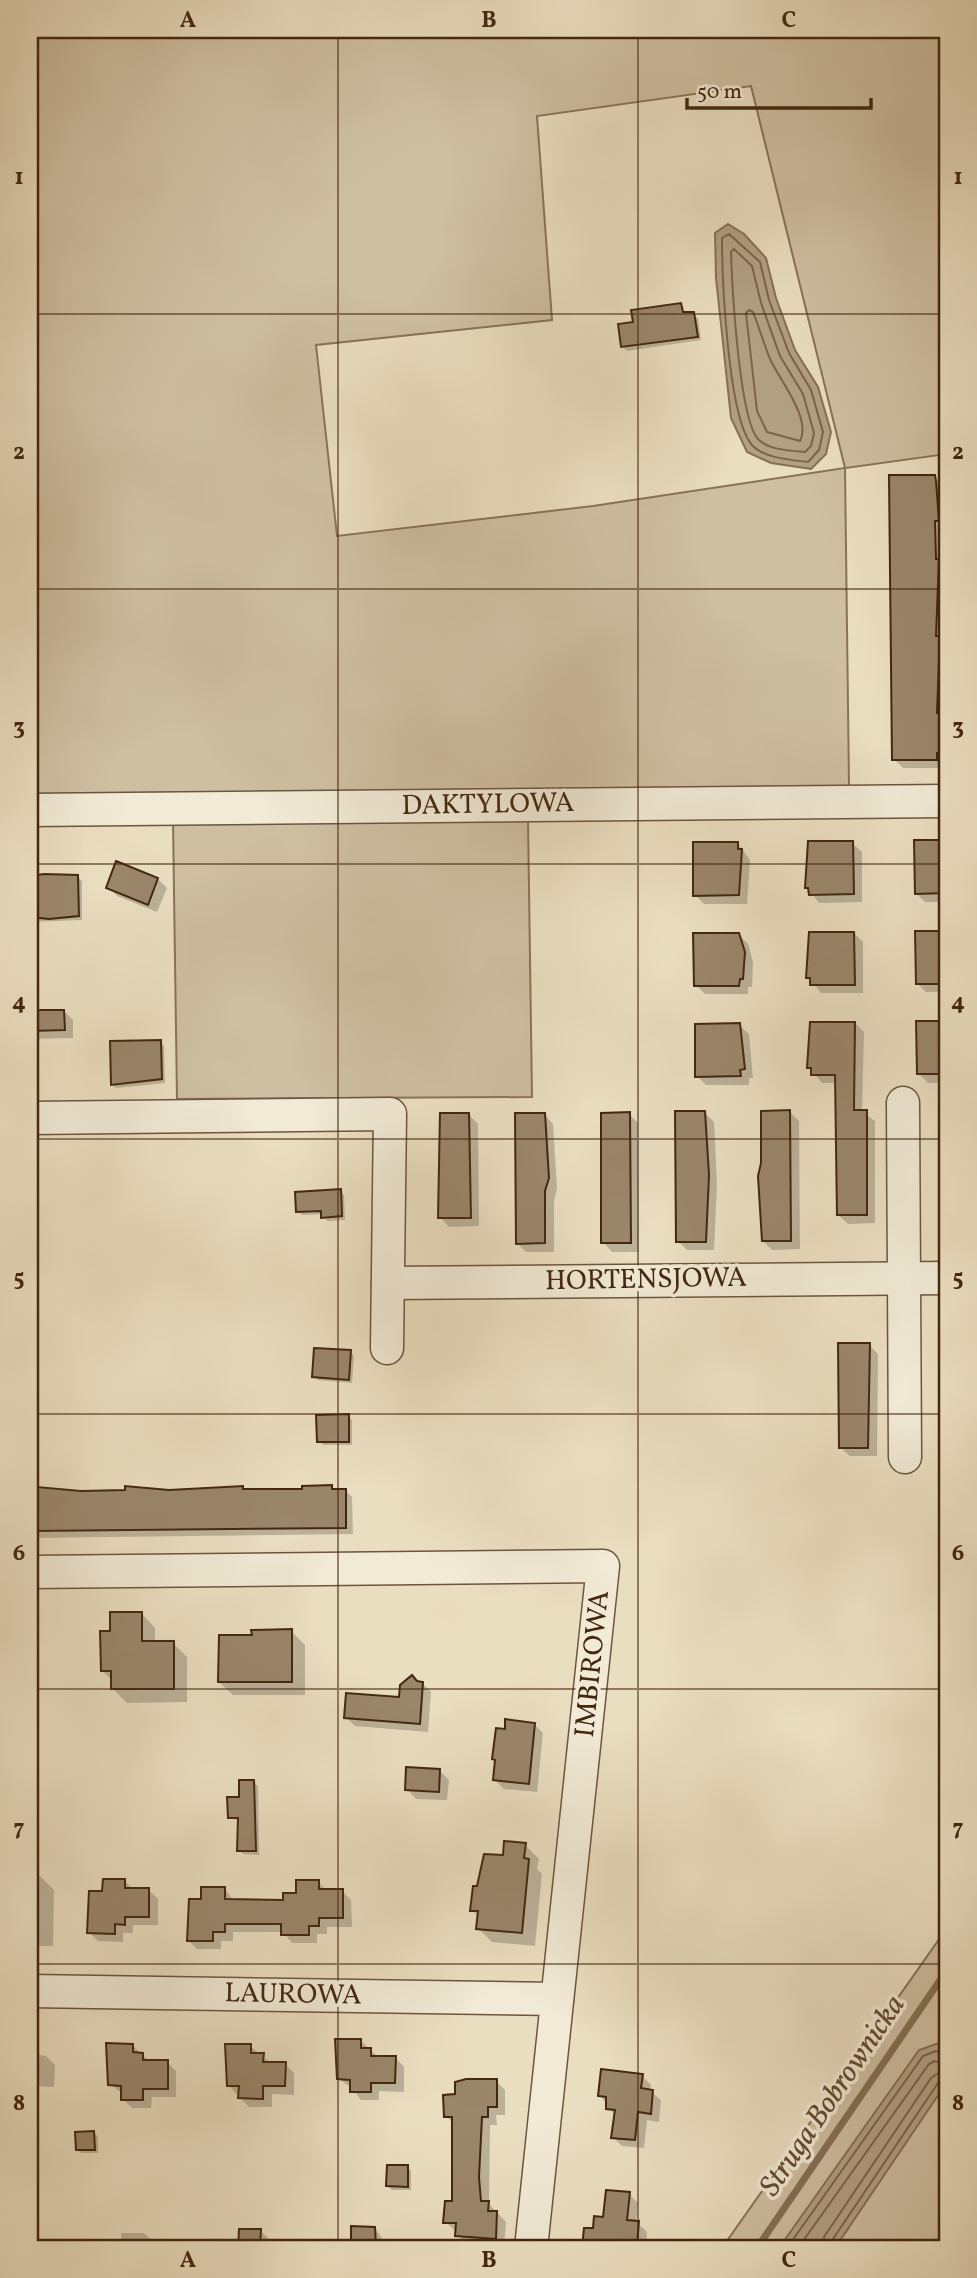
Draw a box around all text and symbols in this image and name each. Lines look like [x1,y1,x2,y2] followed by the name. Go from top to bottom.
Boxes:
[180,5,196,37] text: A
[481,5,497,37] text: B
[782,5,796,37] text: C
[687,66,870,110] scale bar
[697,78,742,107] text: 50 m
[14,162,24,194] text: 1
[953,162,963,194] text: 1
[13,437,25,469] text: 2
[952,437,964,469] text: 2
[13,712,25,744] text: 3
[952,712,964,744] text: 3
[401,784,575,826] street label: DAKTYLOWA
[12,987,26,1019] text: 4
[951,987,965,1019] text: 4
[545,1259,747,1301] street label: HORTENSJOWA
[13,1263,25,1295] text: 5
[952,1263,964,1295] text: 5
[13,1538,25,1570] text: 6
[952,1538,964,1570] text: 6
[566,1588,620,1739] street label: IMBIROWA
[14,1813,25,1845] text: 7
[953,1813,964,1845] text: 7
[224,1974,362,2016] street label: LAUROWA
[750,1987,916,2205] water label: Struga Bobrownicka
[13,2088,25,2120] text: 8
[952,2088,964,2120] text: 8
[180,2245,196,2277] text: A
[481,2245,497,2277] text: B
[782,2245,796,2277] text: C

